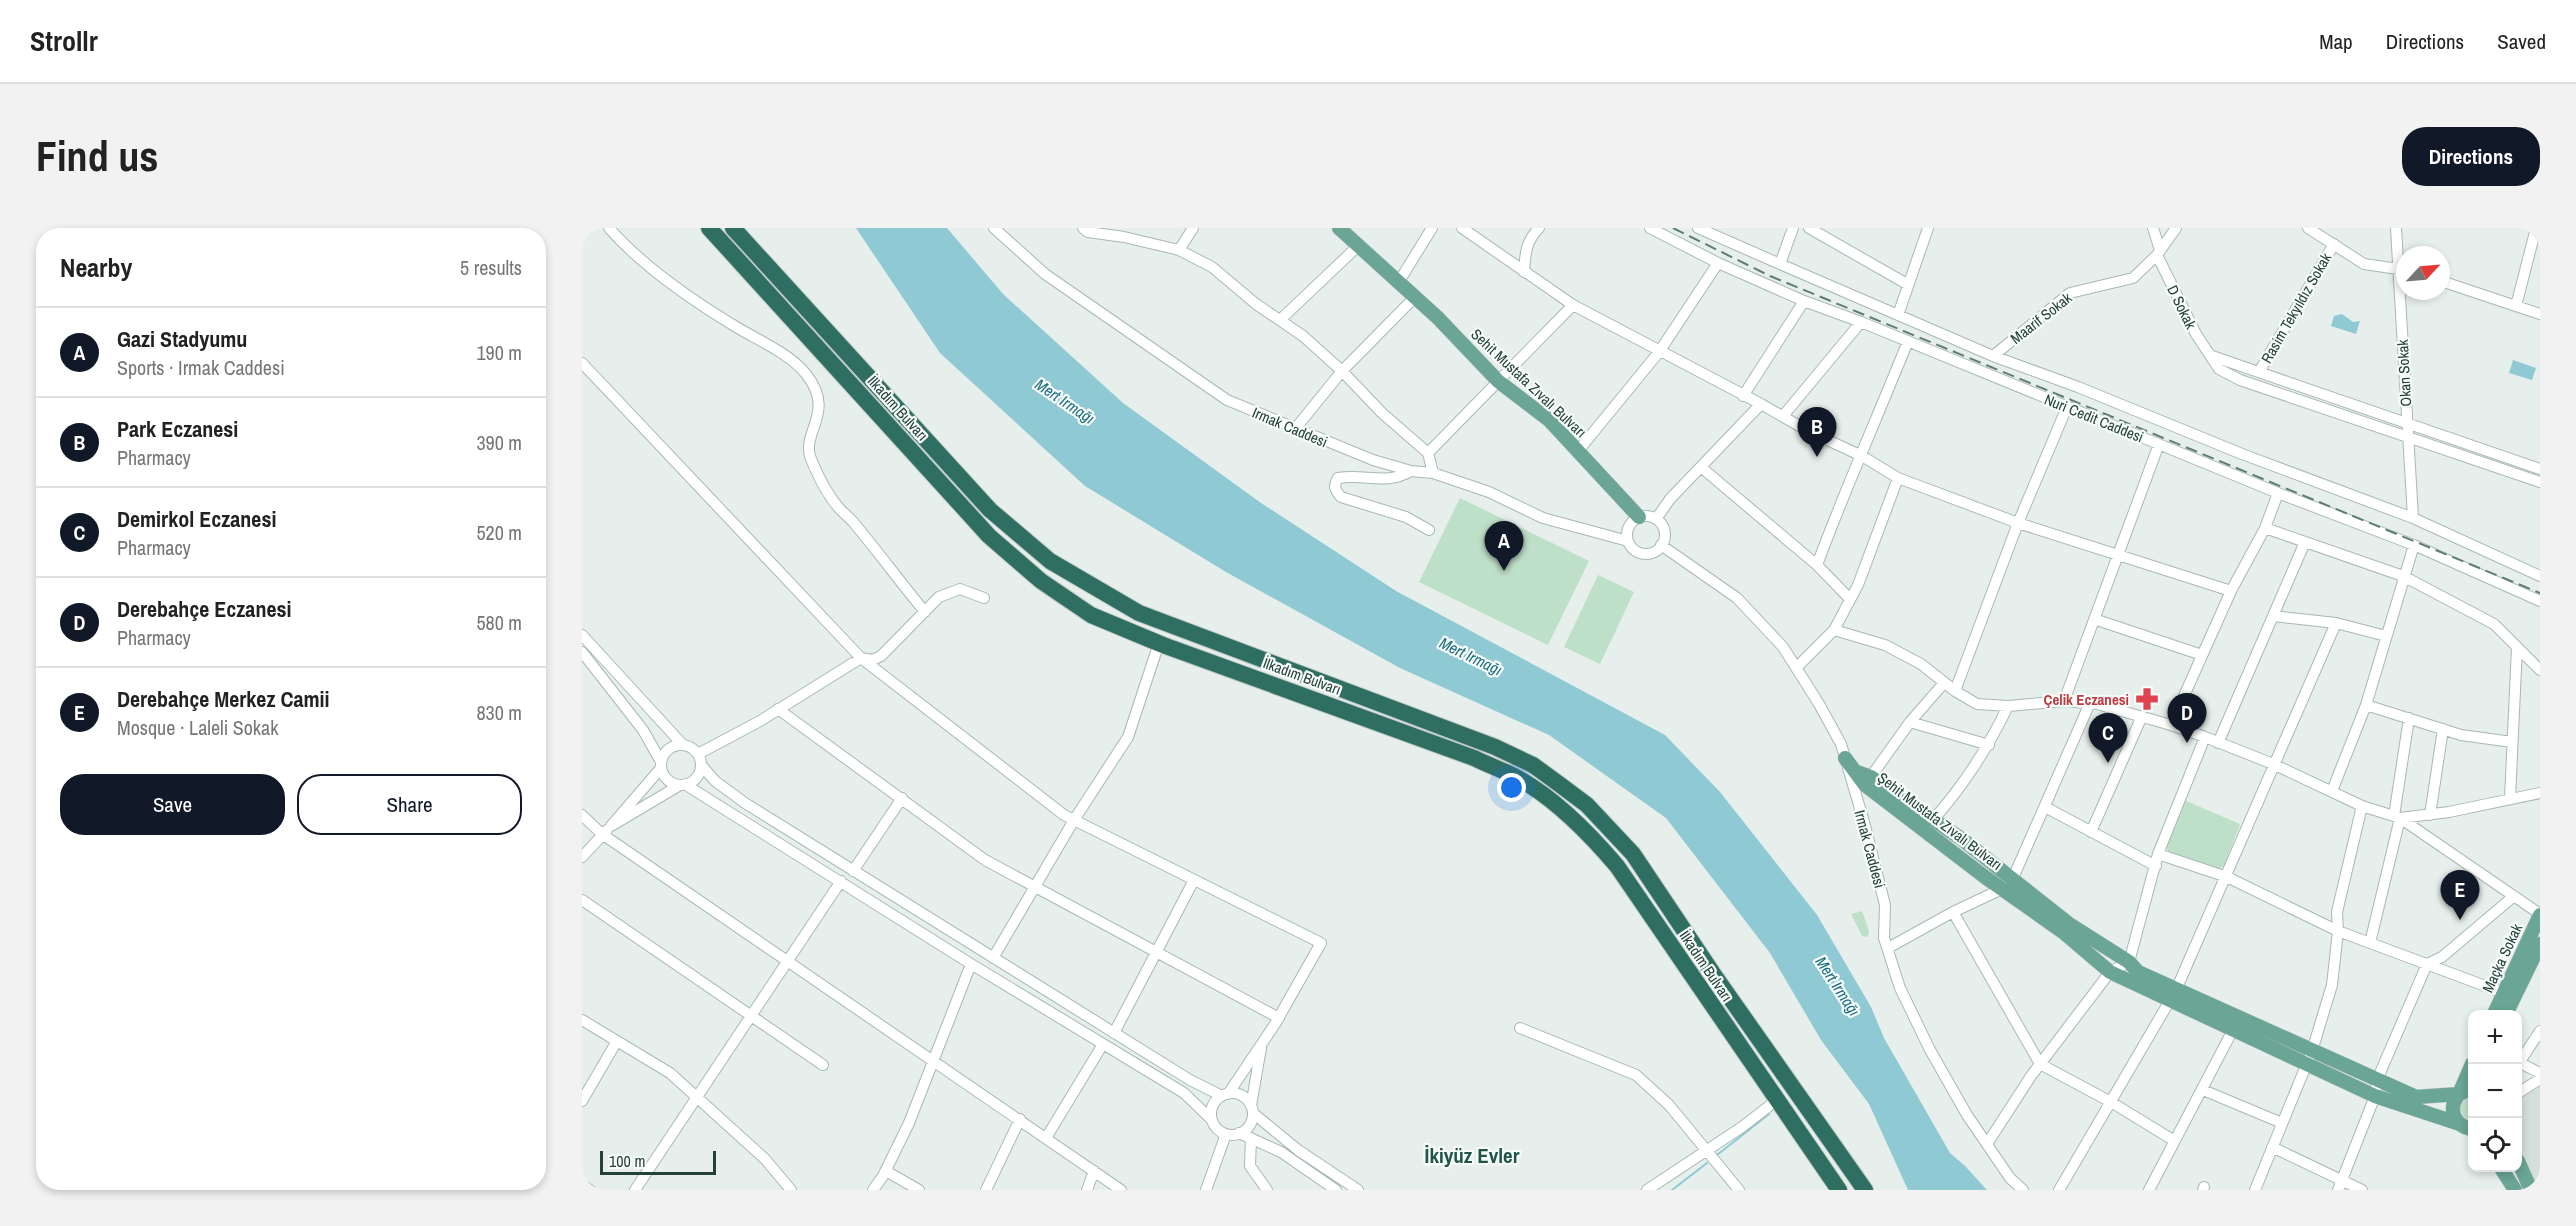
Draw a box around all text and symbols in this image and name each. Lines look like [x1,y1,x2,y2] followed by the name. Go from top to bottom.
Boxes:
[30,22,98,60] text: Strollr
[2319,27,2353,56] text: Map
[2386,27,2464,56] text: Directions
[2497,27,2546,56] text: Saved
[2402,127,2540,186] button: Directions
[36,128,158,184] text: Find us
[2396,246,2450,300] north arrow
[2256,248,2337,367] street label: Rasim Tekyıldız Sokak
[60,250,132,285] text: Nearby
[460,254,522,281] text: 5 results
[2162,282,2202,333] street label: D Sokak
[2006,287,2077,349] street label: Maarif Sokak
[117,324,247,354] text: Gazi Stadyumu
[1467,324,1591,442] street label: Sehit Mustafa Zıvalı Bulvarı
[2392,338,2416,407] street label: Okan Sokak
[74,339,85,366] text: A
[476,339,522,366] text: 190 m
[117,354,285,381] text: Sports · Irmak Caddesi
[863,371,933,445] street label: İlkadım Bulvarı
[1031,373,1099,429] water label: Mert Irmağı
[2041,389,2147,447] street label: Nuri Cedit Caddesi
[1249,402,1331,452] street label: Irmak Caddesi
[1798,408,1836,457] pin: B
[117,414,238,444] text: Park Eczanesi
[74,429,85,456] text: B
[476,429,522,456] text: 390 m
[117,444,191,471] text: Pharmacy
[117,504,276,534] text: Demirkol Eczanesi
[74,519,85,546] text: C
[476,519,522,546] text: 520 m
[1484,522,1524,571] pin: A
[117,534,191,561] text: Pharmacy
[117,594,291,624] text: Derebahçe Eczanesi
[74,609,85,636] text: D
[476,609,522,636] text: 580 m
[117,624,191,651] text: Pharmacy
[1436,631,1506,681] water label: Mert Irmağı
[1260,652,1344,700] street label: İlkadım Bulvarı
[117,684,330,714] text: Derebahçe Merkez Camii
[2134,686,2160,712] pharmacy icon: Çelik Eczanesi
[2044,689,2129,710] place label: Çelik Eczanesi
[2168,694,2206,743] pin: D
[74,699,85,726] text: E
[476,699,522,726] text: 830 m
[117,714,278,741] text: Mosque · Laleli Sokak
[2088,714,2128,763] pin: C
[1873,767,2007,875] street label: Şehit Mustafa Zıvalı Bulvarı
[1497,773,1526,802] your location
[60,774,285,835] button: Save
[297,774,522,835] button: Share
[1850,808,1890,890] street label: Irmak Caddesi
[2440,870,2480,920] pin: E
[2477,919,2527,996] street label: Maçka Sokak
[1675,926,1737,1006] street label: İlkadım Bulvarı
[1811,952,1866,1020] water label: Mert Irmağı
[2468,1010,2522,1172] map controls
[2468,1010,2522,1064] button: +
[2468,1064,2522,1118] button: −
[2468,1118,2522,1172] button: locate
[1425,1141,1520,1170] district label: İkiyüz Evler
[600,1148,716,1176] scale bar
[609,1150,645,1172] text: 100 m

